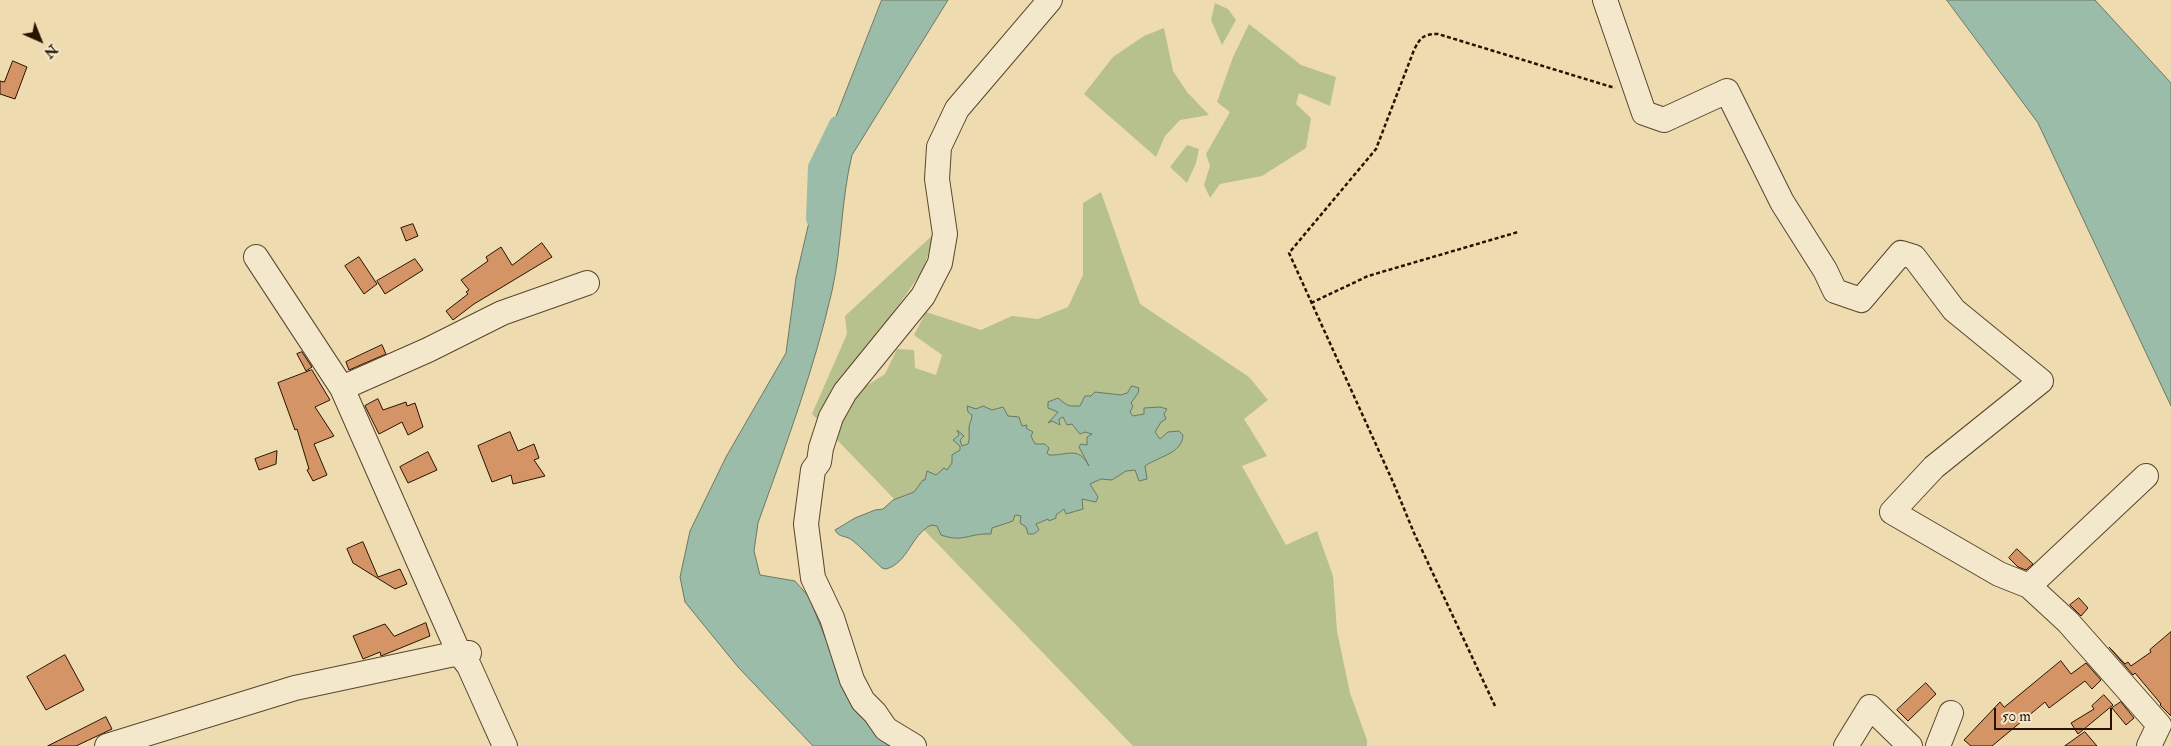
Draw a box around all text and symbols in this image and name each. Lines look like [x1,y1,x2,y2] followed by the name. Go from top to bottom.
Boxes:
[15,15,65,65] north arrow
[40,41,61,62] text: N
[1996,698,2114,730] scale bar
[2002,707,2031,726] text: 50 m

